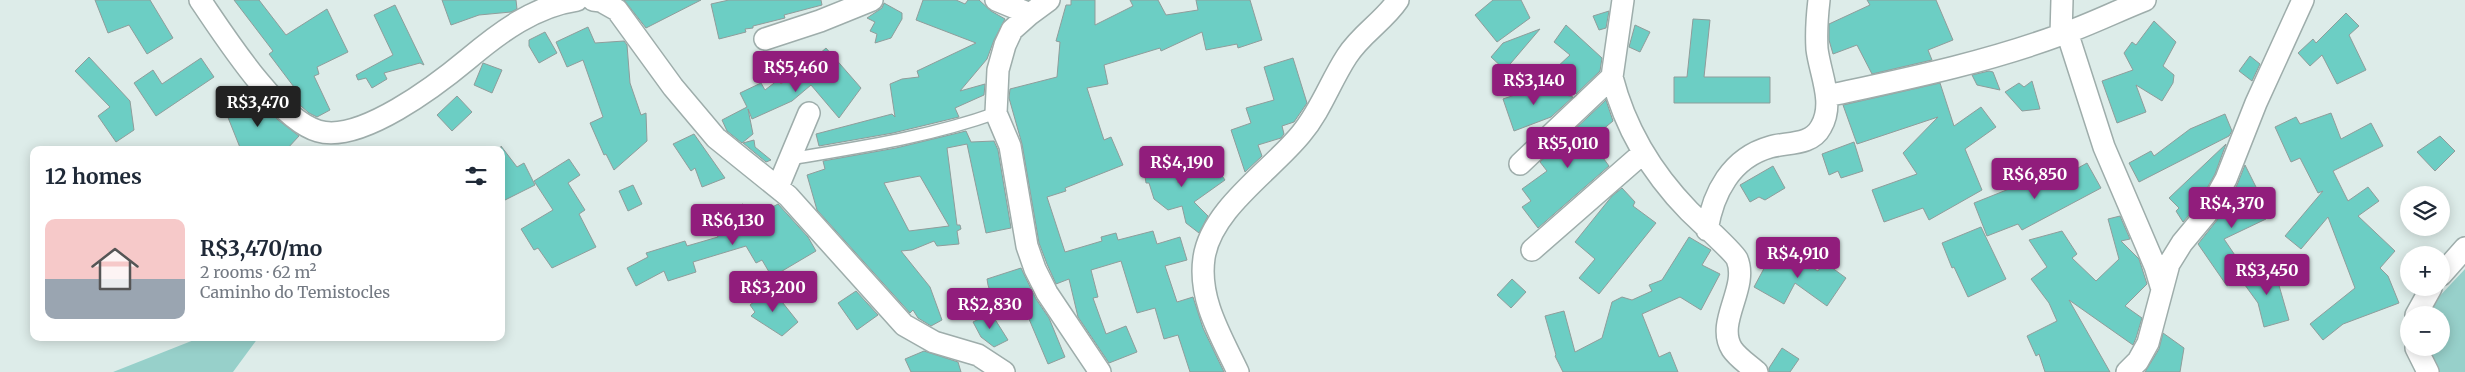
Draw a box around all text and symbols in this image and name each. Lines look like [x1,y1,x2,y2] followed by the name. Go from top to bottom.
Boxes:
[750,51,842,93] pin: R$5,460
[764,57,828,77] text: R$5,460
[1488,64,1580,106] pin: R$3,140
[1503,70,1565,90] text: R$3,140
[212,86,304,128] pin: R$3,470
[227,92,289,112] text: R$3,470
[1522,126,1614,169] pin: R$5,010
[1537,133,1599,153] text: R$5,010
[1136,146,1228,188] pin: R$4,190
[1150,152,1214,172] text: R$4,190
[1989,158,2081,200] pin: R$6,850
[462,162,490,190] icon: filters
[45,163,142,190] text: 12 homes
[2003,164,2067,184] text: R$6,850
[2186,186,2278,229] pin: R$4,370
[2400,186,2450,356] map controls
[2400,186,2450,236] button: layers
[2200,193,2264,213] text: R$4,370
[687,204,779,246] pin: R$6,130
[702,210,764,230] text: R$6,130
[200,235,322,262] text: R$3,470/mo
[1752,236,1844,279] pin: R$4,910
[85,239,145,299] icon: home
[1767,243,1829,263] text: R$4,910
[2400,246,2450,296] button: +
[2221,254,2313,296] pin: R$3,450
[2235,260,2299,280] text: R$3,450
[200,262,317,282] text: 2 rooms · 62 m²
[727,270,819,313] pin: R$3,200
[740,277,806,297] text: R$3,200
[200,282,390,302] text: Caminho do Temistocles
[944,288,1036,330] pin: R$2,830
[958,294,1022,314] text: R$2,830
[2400,306,2450,356] button: −

